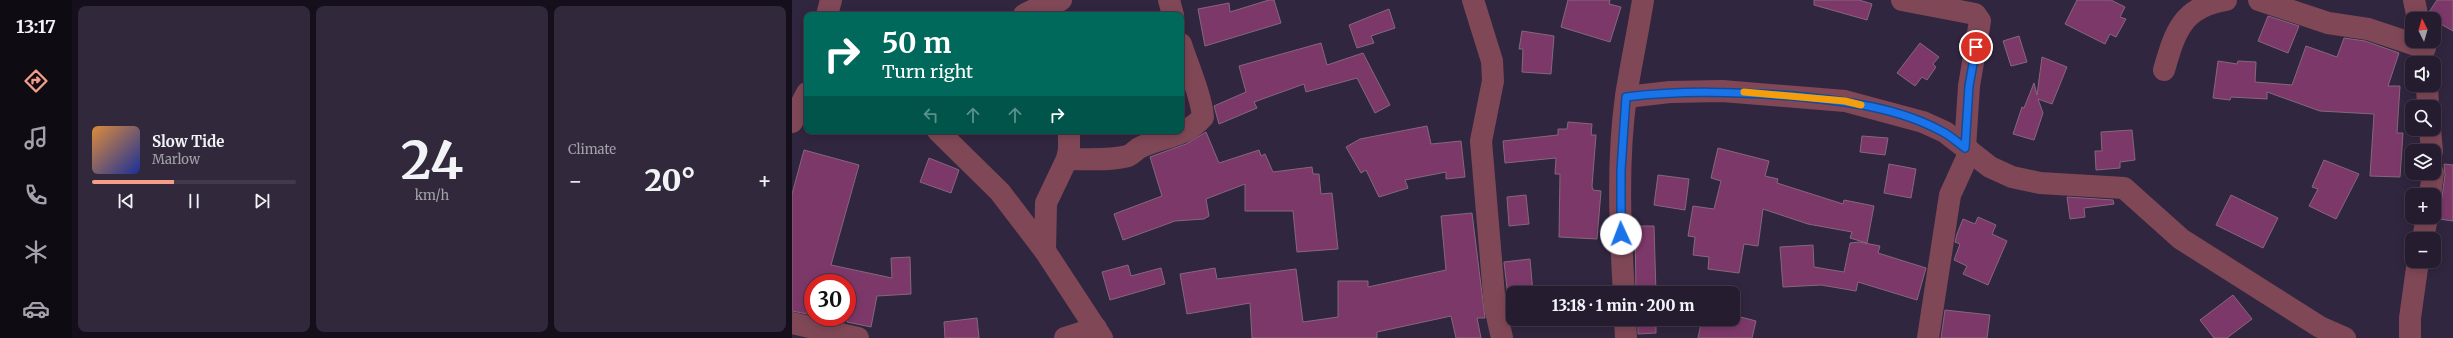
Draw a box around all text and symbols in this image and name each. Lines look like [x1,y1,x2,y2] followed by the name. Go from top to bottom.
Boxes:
[2405,12,2441,48] north arrow
[2405,12,2441,268] map controls
[16,15,56,38] text: 13:17
[882,25,951,61] text: 50 m
[816,28,868,80] icon: right
[1959,30,1993,64] pin
[1965,36,1987,58] icon: arrive
[2405,56,2441,92] button: sound
[882,60,973,83] text: Turn right
[22,67,50,95] icon: directions
[2405,100,2441,136] button: search
[920,104,942,126] icon: left
[962,104,984,126] icon: ahead
[1004,104,1026,126] icon: ahead
[1046,104,1068,126] icon: right
[22,124,50,152] icon: music
[401,128,463,193] text: 24
[152,132,224,151] text: Slow Tide
[568,141,616,158] text: Climate
[2405,144,2441,180] button: layers
[152,151,200,168] text: Marlow
[644,161,696,199] text: 20°
[568,167,583,195] text: −
[757,167,772,195] text: +
[22,181,50,209] icon: phone
[415,187,449,204] text: km/h
[2405,188,2441,224] button: +
[115,190,137,212] icon: previous
[183,190,205,212] icon: pause
[251,190,273,212] icon: next
[1600,213,1642,255] position arrow
[2405,232,2441,268] button: −
[22,238,50,266] icon: climate
[804,274,856,326] speed limit sign: 30
[22,295,50,323] icon: car
[1552,296,1694,315] text: 13:18 · 1 min · 200 m

